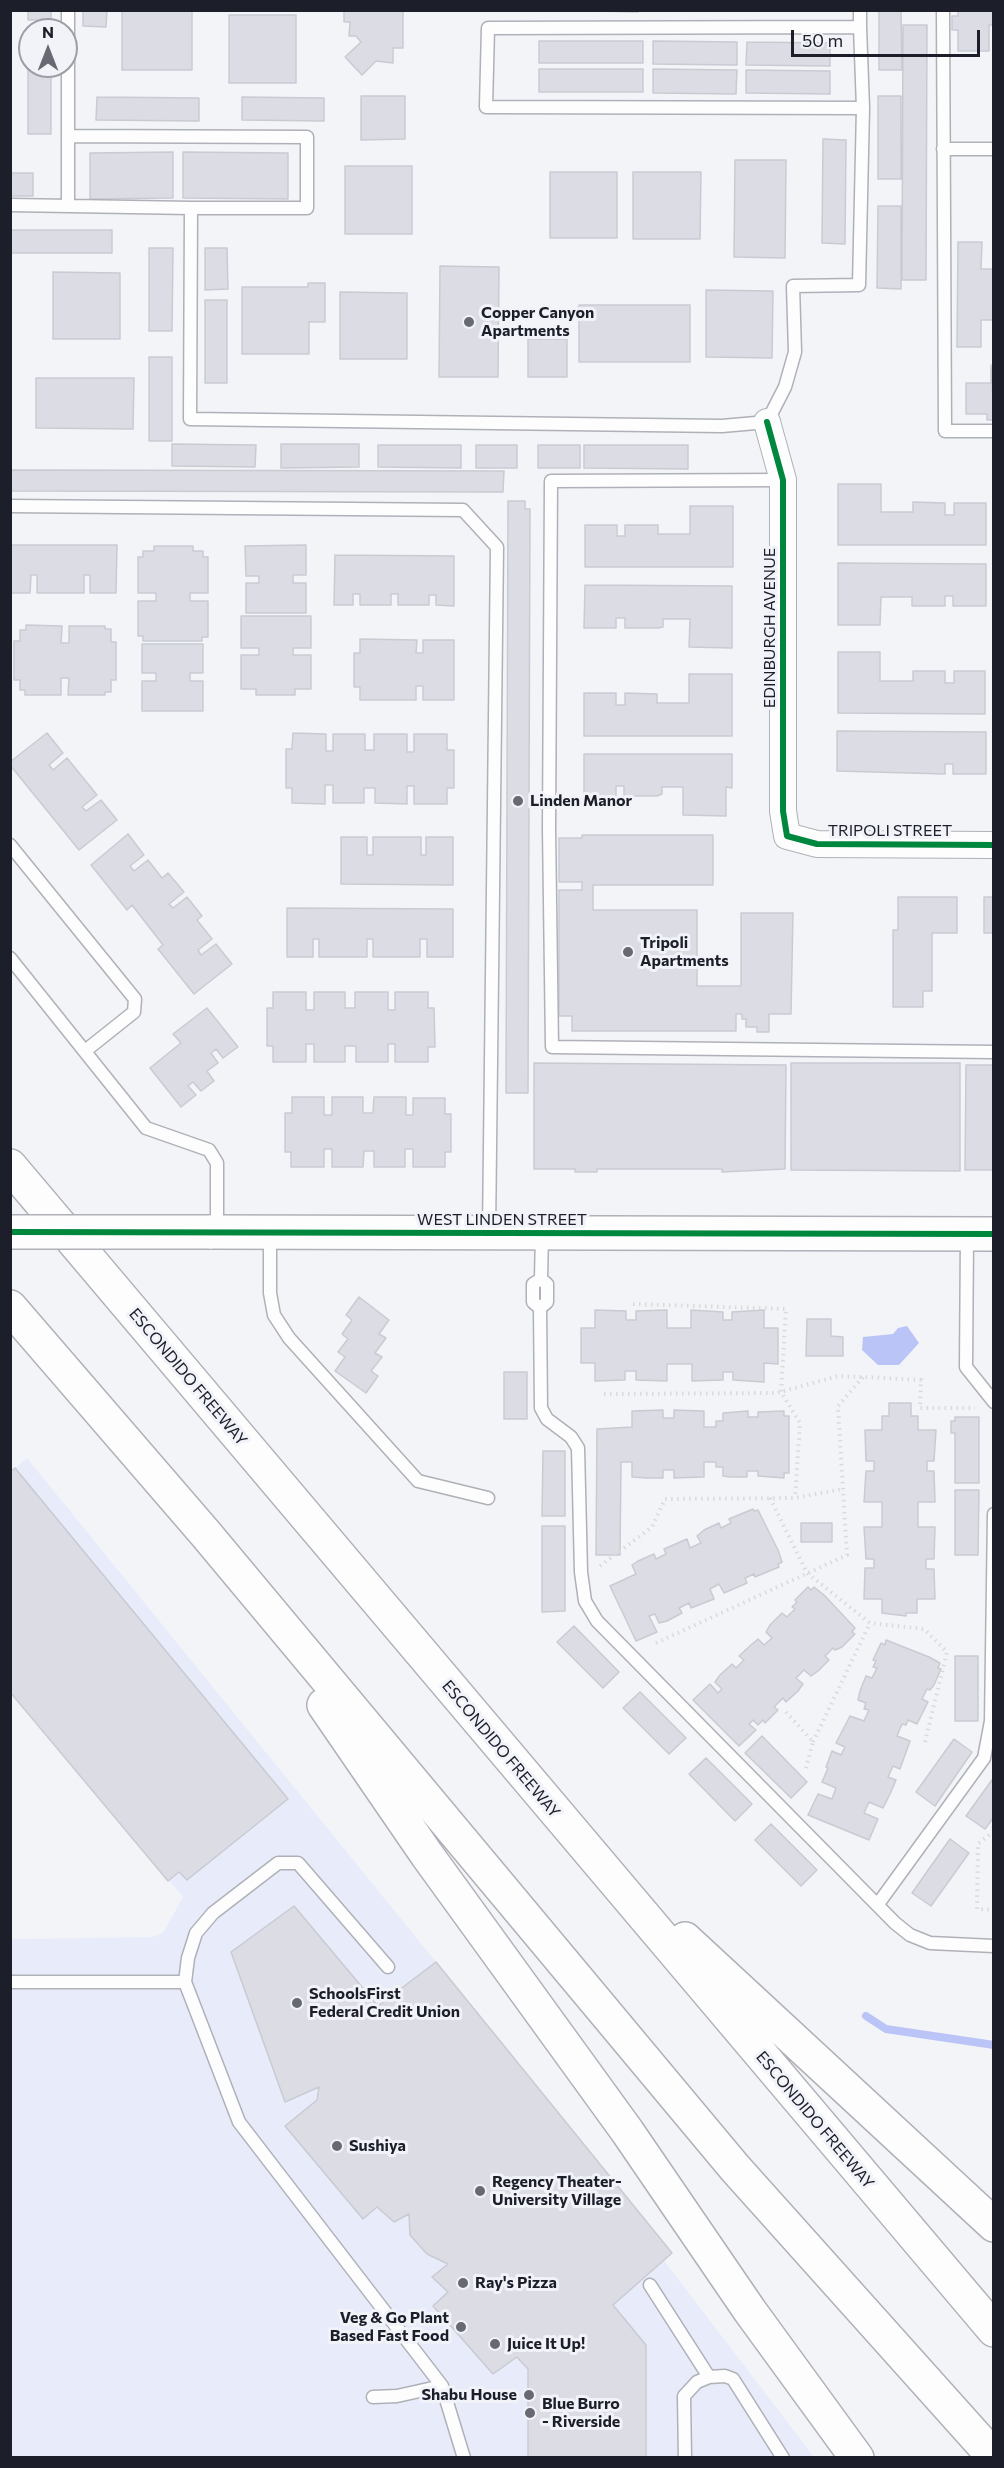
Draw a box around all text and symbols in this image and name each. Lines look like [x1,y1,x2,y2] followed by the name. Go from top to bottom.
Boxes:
[18,18,78,78] north arrow
[794,18,983,56] scale bar
[42,22,54,41] text: N
[802,29,843,51] text: 50 m
[481,303,594,341] place label: Copper Canyon Apartments
[462,315,476,329] marker: Copper Canyon Apartments
[760,548,780,708] street label: EDINBURGH AVENUE
[530,791,632,811] place label: Linden Manor
[511,794,525,808] marker: Linden Manor
[828,821,952,841] street label: TRIPOLI STREET
[640,933,729,971] place label: Tripoli Apartments
[621,945,635,959] marker: Tripoli Apartments
[417,1210,587,1230] street label: WEST LINDEN STREET
[125,1304,251,1450] street label: ESCONDIDO FREEWAY
[438,1676,564,1822] street label: ESCONDIDO FREEWAY
[309,1984,460,2022] place label: SchoolsFirst Federal Credit Union
[290,1996,304,2010] marker: SchoolsFirst Federal Credit Union
[752,2047,878,2193] street label: ESCONDIDO FREEWAY
[349,2136,406,2156] place label: Sushiya
[330,2139,344,2153] marker: Sushiya
[492,2172,622,2210] place label: Regency Theater- University Village
[473,2184,487,2198] marker: Regency Theater- University Village
[475,2273,557,2293] place label: Ray's Pizza
[456,2276,470,2290] marker: Ray's Pizza
[330,2308,449,2346] place label: Veg & Go Plant Based Fast Food
[454,2320,468,2334] marker: Veg & Go Plant Based Fast Food
[507,2334,585,2354] place label: Juice It Up!
[488,2337,502,2351] marker: Juice It Up!
[421,2385,517,2405] place label: Shabu House
[522,2388,536,2402] marker: Shabu House
[542,2394,620,2432] place label: Blue Burro - Riverside
[523,2406,537,2420] marker: Blue Burro - Riverside

